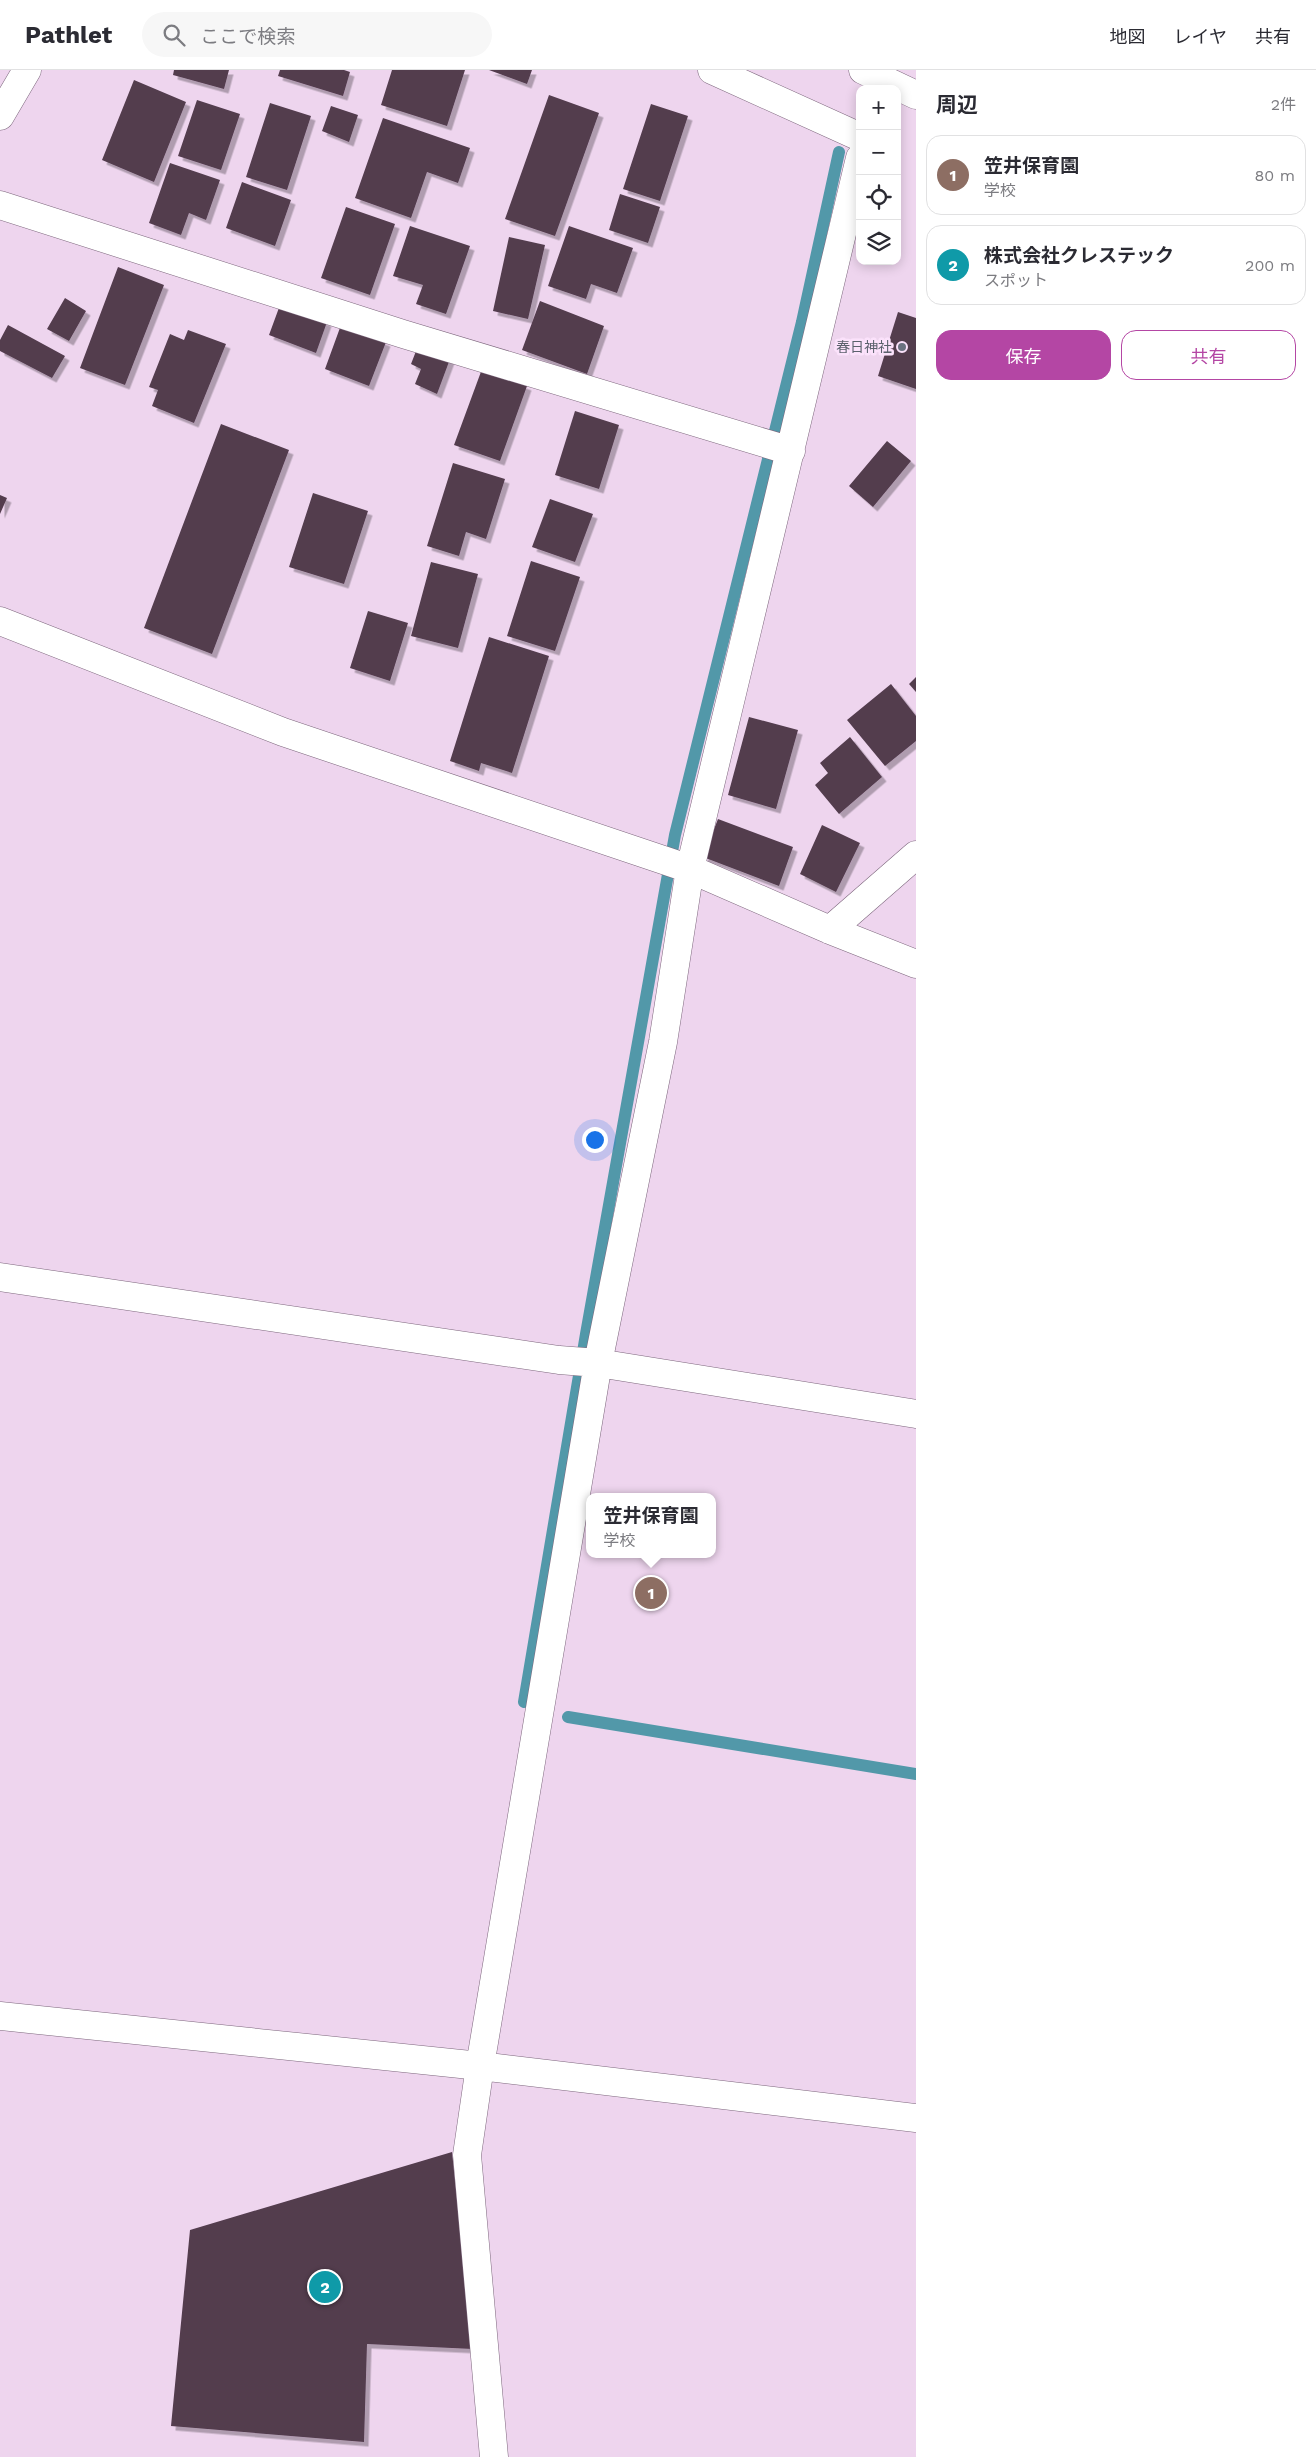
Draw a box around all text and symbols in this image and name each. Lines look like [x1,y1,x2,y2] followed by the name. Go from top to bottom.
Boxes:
[142,12,492,57] search box
[25,21,112,49] text: Pathlet
[160,21,188,49] icon: search
[200,25,295,48] text: ここで検索
[1110,26,1146,47] text: 地図
[1174,26,1227,47] text: レイヤ
[1255,26,1291,47] text: 共有
[856,85,901,265] map controls
[856,85,901,130] button: +
[936,92,978,117] text: 周辺
[1271,95,1296,114] text: 2件
[856,130,901,175] button: −
[984,154,1079,177] text: 笠井保育園
[950,166,956,185] text: 1
[1254,166,1295,185] text: 80 m
[856,175,901,220] button: locate
[984,181,1016,200] text: 学校
[856,220,901,265] button: layers
[984,244,1174,267] text: 株式会社クレステック
[948,256,958,275] text: 2
[1245,256,1295,275] text: 200 m
[984,271,1048,290] text: スポット
[936,330,1111,380] button: 保存
[1121,330,1296,380] button: 共有
[836,339,892,355] place label: 春日神社
[896,341,908,353] marker: 春日神社
[582,1127,608,1153] your location
[586,1493,716,1558] popup
[603,1504,699,1527] text: 笠井保育園
[603,1531,636,1550] text: 学校
[635,1574,667,1612] pin: 1
[309,2268,341,2306] pin: 2

